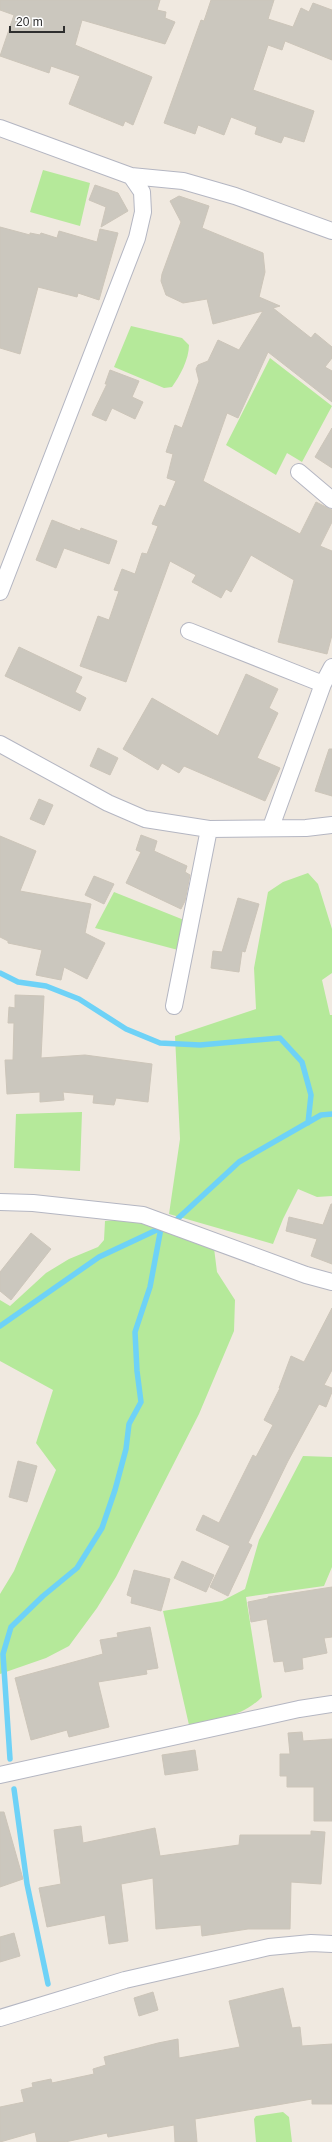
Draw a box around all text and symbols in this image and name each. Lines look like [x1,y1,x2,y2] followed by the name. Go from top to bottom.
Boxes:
[10,8,64,34] scale bar
[16,15,43,29] text: 20 m

